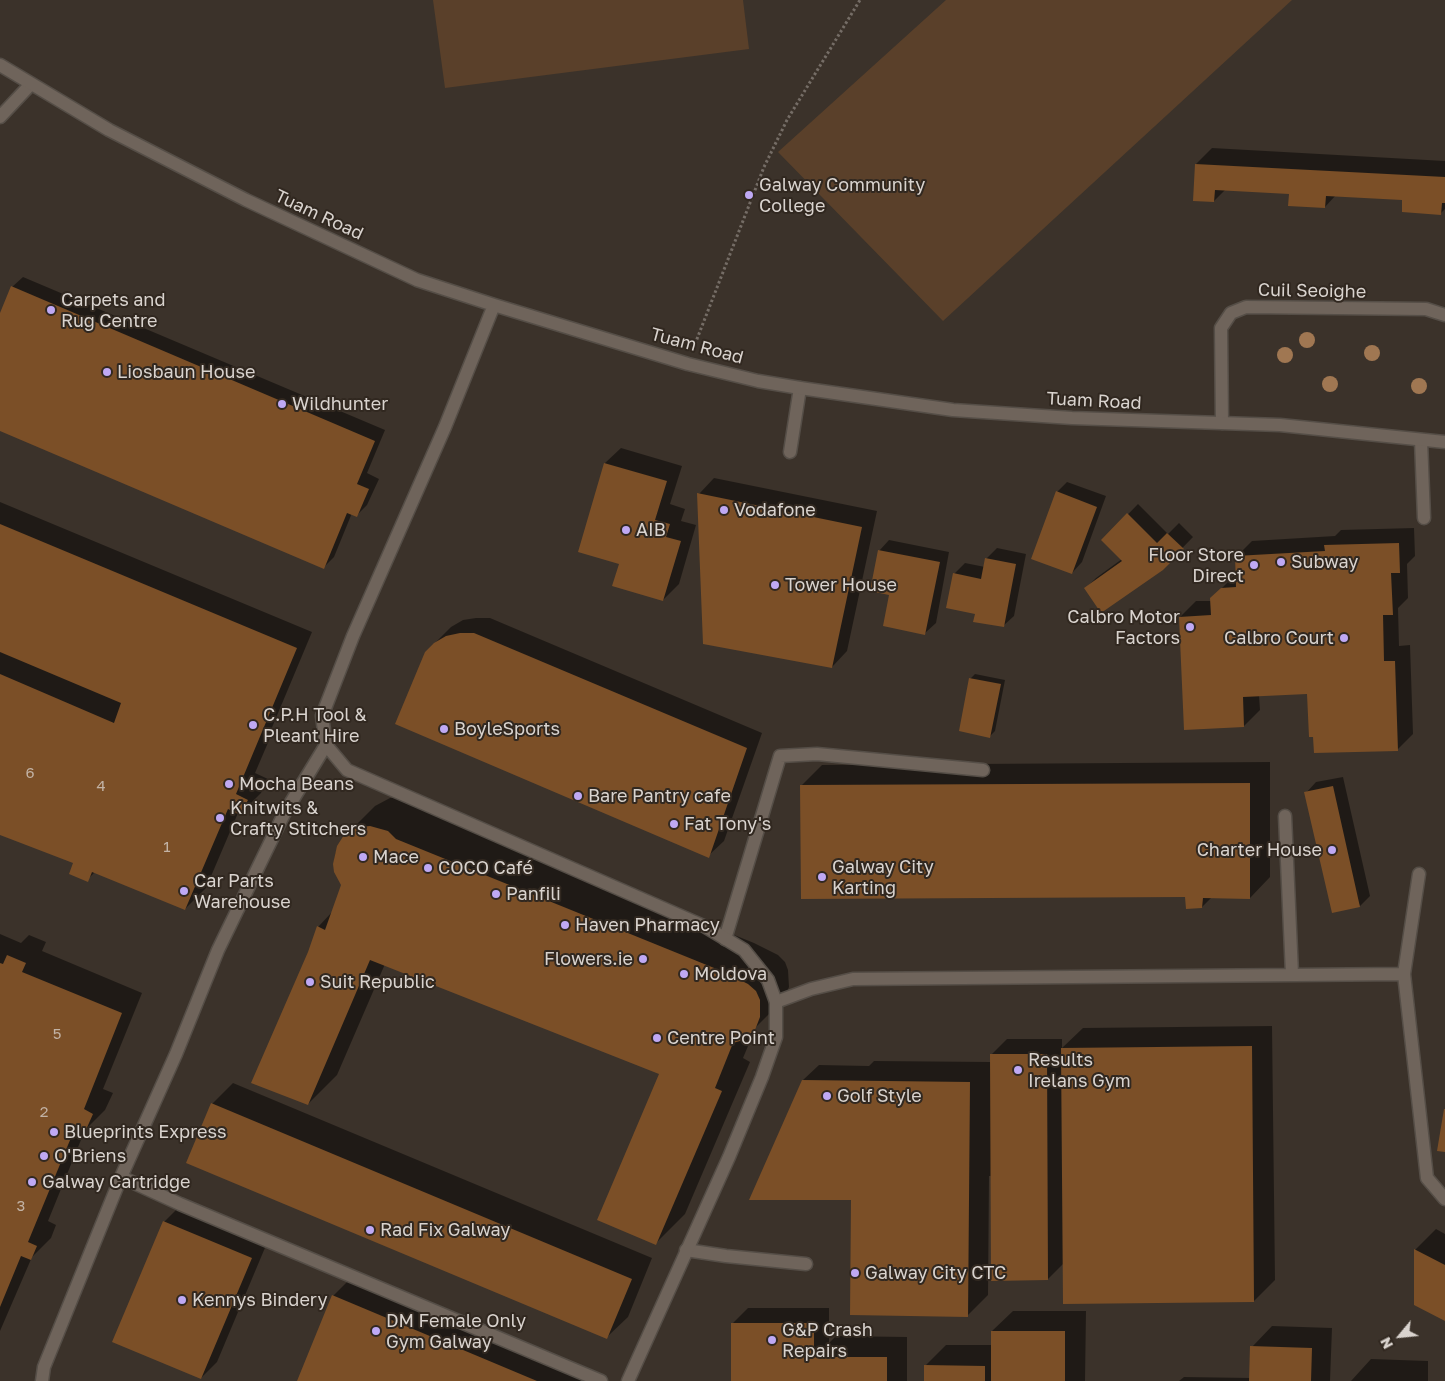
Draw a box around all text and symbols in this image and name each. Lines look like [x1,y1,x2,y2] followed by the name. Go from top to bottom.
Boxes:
[759,174,925,216] place label: Galway Community College
[271,185,367,245] street label: Tuam Road
[743,189,755,201] marker: Galway Community College
[1258,279,1366,303] street label: Cuil Seoighe
[61,289,165,332] place label: Carpets and Rug Centre
[45,304,57,316] marker: Carpets and Rug Centre
[648,323,746,369] street label: Tuam Road
[117,361,255,383] place label: Liosbaun House
[101,366,113,378] marker: Liosbaun House
[1046,388,1142,414] street label: Tuam Road
[292,393,388,415] place label: Wildhunter
[276,398,288,410] marker: Wildhunter
[734,499,816,521] place label: Vodafone
[718,504,730,516] marker: Vodafone
[636,519,666,541] place label: AIB
[620,524,632,536] marker: AIB
[1148,544,1244,586] place label: Floor Store Direct
[1291,551,1358,573] place label: Subway
[1275,556,1287,568] marker: Subway
[1248,559,1260,571] marker: Floor Store Direct
[785,574,897,596] place label: Tower House
[769,579,781,591] marker: Tower House
[1067,606,1180,649] place label: Calbro Motor Factors
[1184,621,1196,633] marker: Calbro Motor Factors
[1224,627,1334,649] place label: Calbro Court
[1338,632,1350,644] marker: Calbro Court
[263,704,367,746] place label: C.P.H Tool & Pleant Hire
[454,718,560,740] place label: BoyleSports
[247,719,259,731] marker: C.P.H Tool & Pleant Hire
[438,723,450,735] marker: BoyleSports
[25,764,35,782] house number: 6
[239,773,354,795] place label: Mocha Beans
[96,777,106,795] house number: 4
[223,778,235,790] marker: Mocha Beans
[588,785,731,807] place label: Bare Pantry cafe
[572,790,584,802] marker: Bare Pantry cafe
[230,797,366,840] place label: Knitwits & Crafty Stitchers
[214,812,226,824] marker: Knitwits & Crafty Stitchers
[684,813,771,835] place label: Fat Tony's
[668,818,680,830] marker: Fat Tony's
[163,838,171,856] house number: 1
[1197,839,1322,861] place label: Charter House
[1326,844,1338,856] marker: Charter House
[373,846,419,868] place label: Mace
[357,851,369,863] marker: Mace
[832,856,934,899] place label: Galway City Karting
[438,857,533,879] place label: COCO Café
[422,862,434,874] marker: COCO Café
[194,870,291,912] place label: Car Parts Warehouse
[816,871,828,883] marker: Galway City Karting
[506,883,561,905] place label: Panfili
[178,885,190,897] marker: Car Parts Warehouse
[490,888,502,900] marker: Panfili
[575,914,720,936] place label: Haven Pharmacy
[559,919,571,931] marker: Haven Pharmacy
[544,948,633,970] place label: Flowers.ie
[637,953,649,965] marker: Flowers.ie
[694,963,767,985] place label: Moldova
[678,968,690,980] marker: Moldova
[320,971,435,993] place label: Suit Republic
[304,976,316,988] marker: Suit Republic
[53,1025,61,1043] house number: 5
[667,1027,775,1049] place label: Centre Point
[651,1032,663,1044] marker: Centre Point
[1028,1049,1131,1092] place label: Results Irelans Gym
[1012,1064,1024,1076] marker: Results Irelans Gym
[837,1085,922,1107] place label: Golf Style
[821,1090,833,1102] marker: Golf Style
[40,1103,48,1121] house number: 2
[64,1121,227,1143] place label: Blueprints Express
[48,1126,60,1138] marker: Blueprints Express
[54,1145,126,1167] place label: O'Briens
[38,1150,50,1162] marker: O'Briens
[42,1171,190,1193] place label: Galway Cartridge
[26,1176,38,1188] marker: Galway Cartridge
[17,1197,25,1215] house number: 3
[380,1219,510,1241] place label: Rad Fix Galway
[364,1224,376,1236] marker: Rad Fix Galway
[865,1262,1006,1284] place label: Galway City CTC
[849,1267,861,1279] marker: Galway City CTC
[192,1289,328,1311] place label: Kennys Bindery
[176,1294,188,1306] marker: Kennys Bindery
[386,1310,526,1352] place label: DM Female Only Gym Galway
[1375,1311,1425,1361] north arrow
[782,1319,873,1362] place label: G&P Crash Repairs
[370,1325,382,1337] marker: DM Female Only Gym Galway
[766,1334,778,1346] marker: G&P Crash Repairs
[1376,1335,1396,1352] text: N

